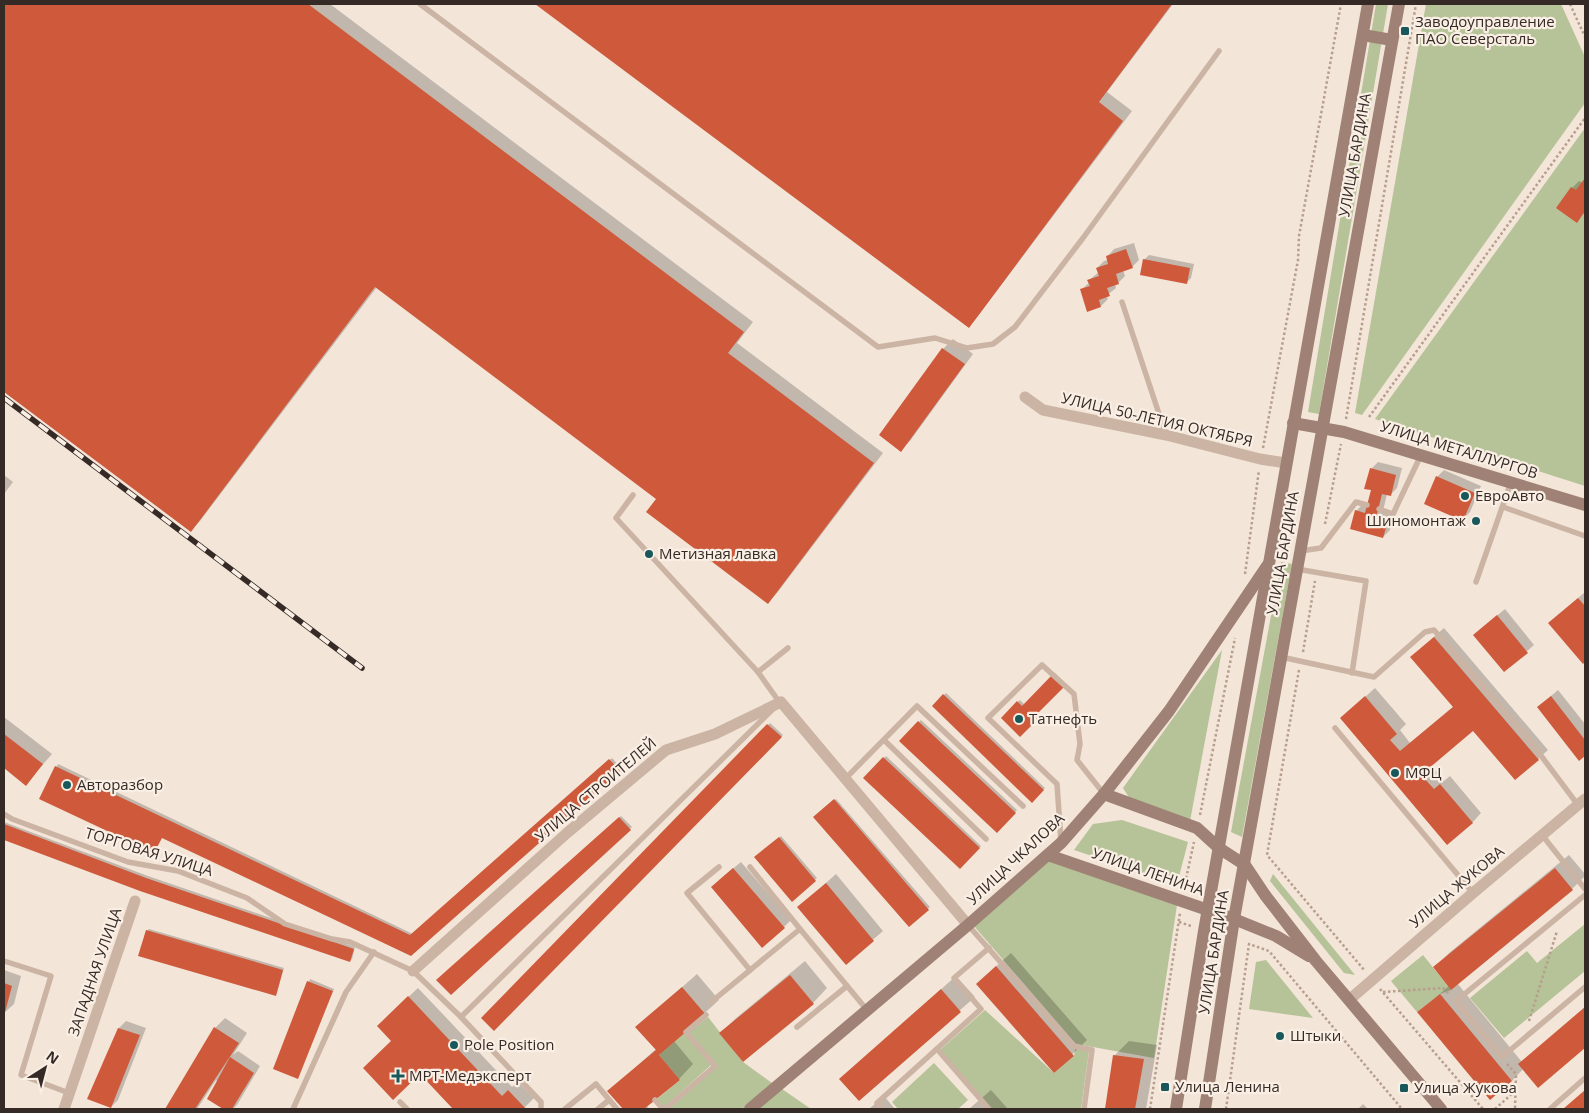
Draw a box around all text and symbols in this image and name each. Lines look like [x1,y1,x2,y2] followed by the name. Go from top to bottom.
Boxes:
[1415,11,1555,48] place label: Заводоуправление ПАО Северсталь
[1399,25,1411,37] marker: Заводоуправление ПАО Северсталь
[1333,91,1375,218] street label: УЛИЦА БАРДИНА
[1060,387,1255,451] street label: УЛИЦА 50-ЛЕТИЯ ОКТЯБРЯ
[1378,416,1541,483] street label: УЛИЦА МЕТАЛЛУРГОВ
[1475,485,1544,505] place label: ЕвроАвто
[1261,489,1303,616] street label: УЛИЦА БАРДИНА
[1459,490,1471,502] marker: ЕвроАвто
[1367,510,1466,530] place label: Шиномонтаж
[1470,515,1482,527] marker: Шиномонтаж
[659,543,776,563] place label: Метизная лавка
[643,548,655,560] marker: Метизная лавка
[1029,708,1097,728] place label: Татнефть
[1013,713,1025,725] marker: Татнефть
[531,733,660,846] street label: УЛИЦА СТРОИТЕЛЕЙ
[1405,762,1442,782] place label: МФЦ
[1389,767,1401,779] marker: МФЦ
[77,774,163,794] place label: Авторазбор
[61,779,73,791] marker: Авторазбор
[962,808,1069,909] street label: УЛИЦА ЧКАЛОВА
[83,822,216,880] street label: ТОРГОВАЯ УЛИЦА
[1405,840,1508,932] street label: УЛИЦА ЖУКОВА
[1089,842,1208,900] street label: УЛИЦА ЛЕНИНА
[1193,888,1233,1015] street label: УЛИЦА БАРДИНА
[63,904,126,1039] street label: ЗАПАДНАЯ УЛИЦА
[1290,1025,1341,1045] place label: Штыки
[1274,1030,1286,1042] marker: Штыки
[464,1034,555,1054] place label: Pole Position
[448,1039,460,1051] marker: Pole Position
[20,1043,70,1093] north arrow
[43,1046,63,1068] text: N
[409,1065,531,1085] place label: МРТ-Медэксперт
[391,1069,405,1083] marker: МРТ-Медэксперт
[1175,1076,1280,1096] place label: Улица Ленина
[1414,1077,1517,1097] place label: Улица Жукова
[1159,1081,1171,1093] marker: Улица Ленина
[1398,1082,1410,1094] marker: Улица Жукова

